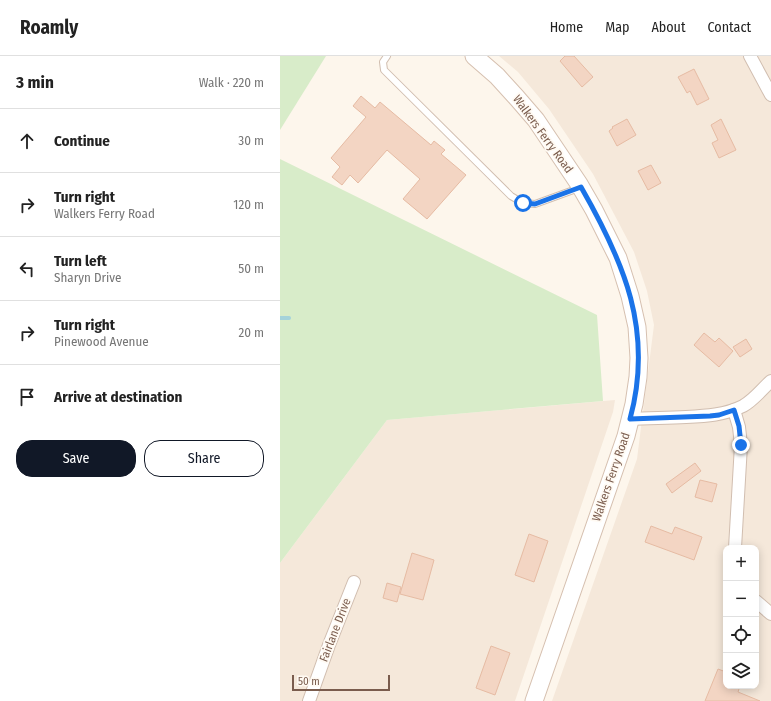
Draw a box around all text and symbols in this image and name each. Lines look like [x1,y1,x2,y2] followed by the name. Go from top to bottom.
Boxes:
[20,16,78,39] text: Roamly
[550,19,583,36] text: Home
[605,19,629,36] text: Map
[651,19,686,36] text: About
[708,19,751,36] text: Contact
[16,72,54,93] text: 3 min
[199,75,264,90] text: Walk · 220 m
[510,92,576,176] street label: Walkers Ferry Road
[16,130,38,152] icon: ahead
[54,132,110,150] text: Continue
[238,133,264,148] text: 30 m
[54,188,115,206] text: Turn right
[16,194,38,216] icon: right
[514,194,532,212] route start
[233,197,264,212] text: 120 m
[54,206,155,221] text: Walkers Ferry Road
[54,252,107,270] text: Turn left
[16,258,38,280] icon: left
[238,261,264,276] text: 50 m
[54,270,121,285] text: Sharyn Drive
[54,316,115,334] text: Turn right
[16,322,38,344] icon: right
[238,325,264,340] text: 20 m
[54,334,149,349] text: Pinewood Avenue
[16,386,38,408] icon: arrive
[54,388,182,406] text: Arrive at destination
[589,431,633,523] street label: Walkers Ferry Road
[732,436,750,454] route end
[16,440,136,477] button: Save
[144,440,264,477] button: Share
[723,545,759,689] map controls
[723,545,759,581] button: +
[723,581,759,617] button: −
[316,596,354,664] street label: Fairlane Drive
[723,617,759,653] button: locate
[723,653,759,689] button: layers
[292,673,390,692] scale bar
[298,675,320,688] text: 50 m

